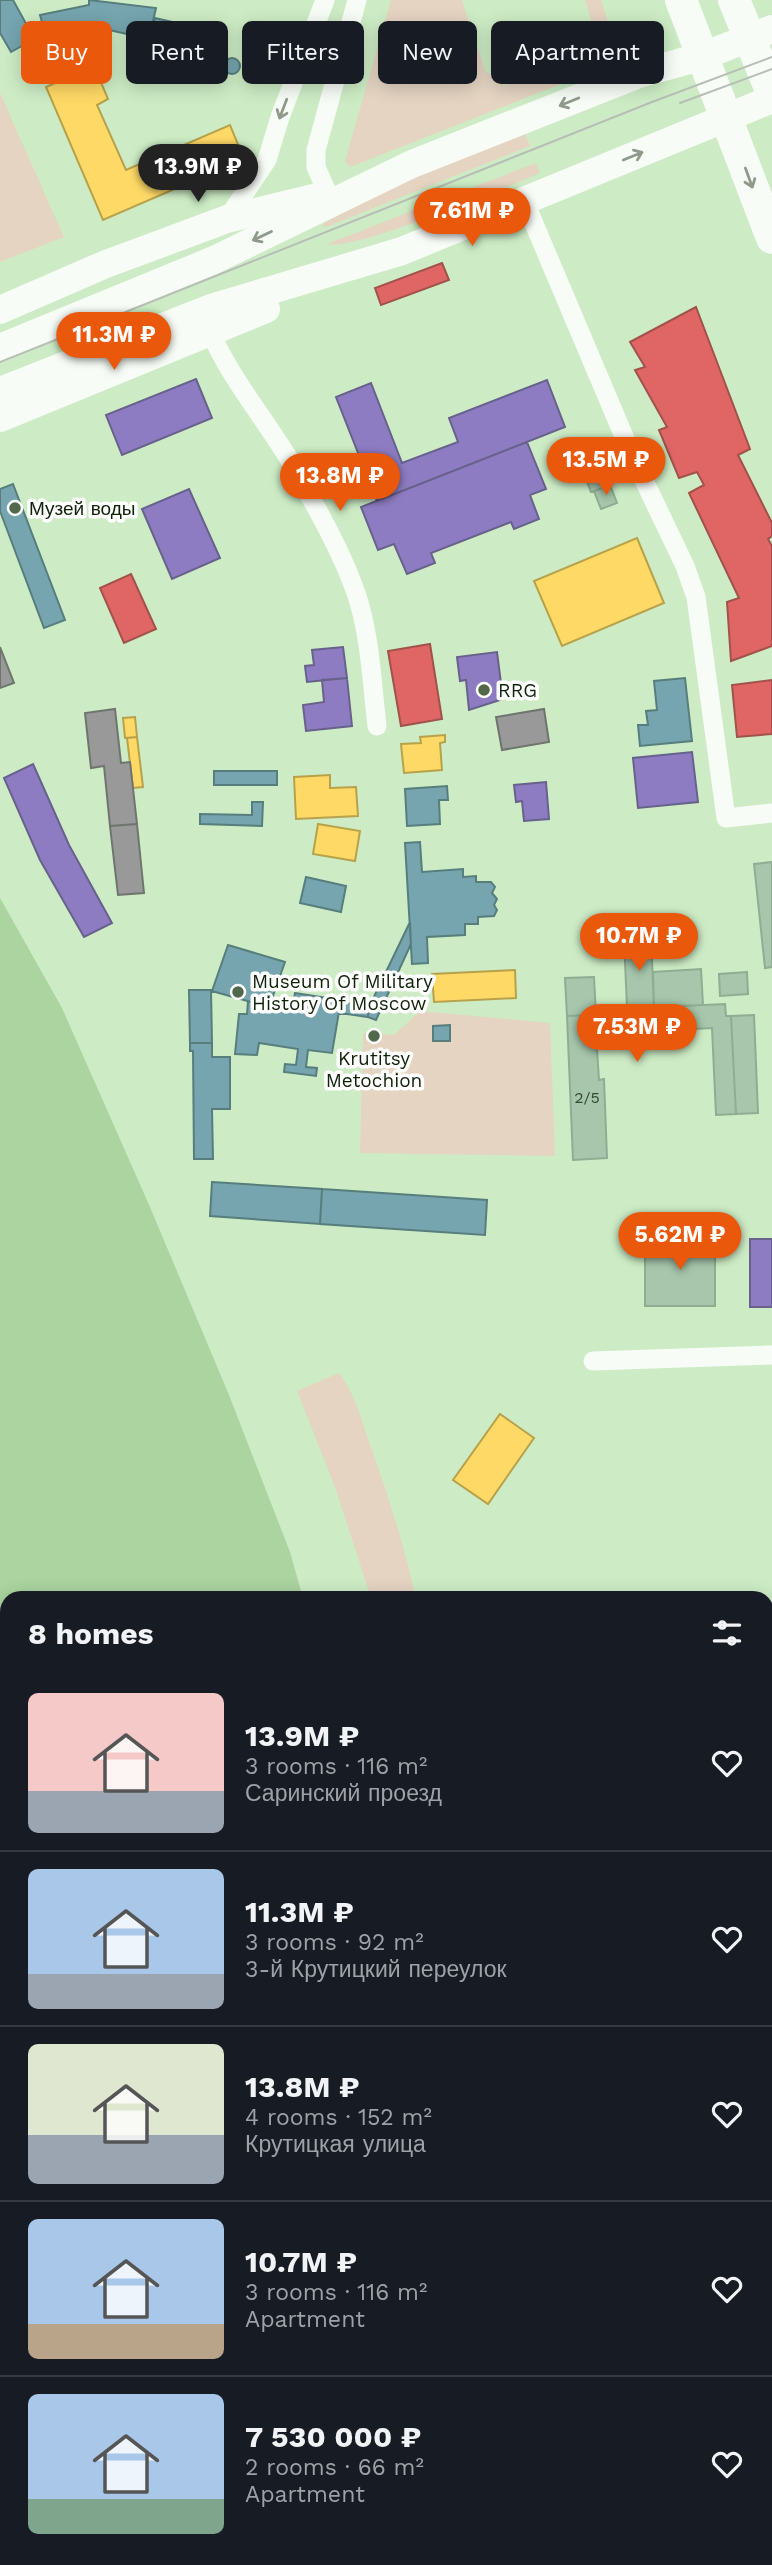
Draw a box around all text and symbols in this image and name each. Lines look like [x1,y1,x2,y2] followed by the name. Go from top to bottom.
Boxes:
[21,21,112,84] chip: Buy
[126,21,228,84] chip: Rent
[242,21,364,84] chip: Filters
[378,21,477,84] chip: New
[491,21,664,84] chip: Apartment
[559,96,581,109] one-way arrow
[276,98,289,120] one-way arrow
[133,144,263,204] pin: 13.9M ₽
[621,148,643,161] one-way arrow
[154,153,242,180] text: 13.9M ₽
[744,166,757,188] one-way arrow
[407,188,537,248] pin: 7.61M ₽
[430,197,514,224] text: 7.61M ₽
[252,230,273,244] one-way arrow
[49,312,179,372] pin: 11.3M ₽
[72,321,156,348] text: 11.3M ₽
[541,438,671,497] pin: 13.5M ₽
[563,446,649,473] text: 13.5M ₽
[275,454,405,513] pin: 13.8M ₽
[296,462,384,489] text: 13.8M ₽
[29,497,135,520] place label: Музей воды
[7,500,23,516] marker: Музей воды
[498,679,537,702] place label: RRG
[476,682,492,698] marker: RRG
[574,914,704,973] pin: 10.7M ₽
[596,922,682,949] text: 10.7M ₽
[252,970,433,1015] place label: Museum Of Military History Of Moscow
[230,984,246,1000] marker: Museum Of Military History Of Moscow
[572,1004,702,1064] pin: 7.53M ₽
[593,1013,681,1040] text: 7.53M ₽
[366,1028,382,1044] marker: Krutitsy Metochion
[326,1047,422,1092] place label: Krutitsy Metochion
[574,1088,600,1107] house number: 2/5
[615,1212,745,1272] pin: 5.62M ₽
[634,1221,726,1248] text: 5.62M ₽
[708,1614,746,1652] icon: filters
[28,1616,154,1651] text: 8 homes
[245,1718,359,1753] text: 13.9M ₽
[84,1721,168,1805] icon: home
[708,1744,746,1782] icon: heart
[245,1753,427,1780] text: 3 rooms · 116 m²
[245,1780,442,1807] text: Саринский проезд
[245,1894,354,1929] text: 11.3M ₽
[84,1897,168,1981] icon: home
[708,1920,746,1958] icon: heart
[245,1929,424,1956] text: 3 rooms · 92 m²
[245,1956,507,1983] text: 3-й Крутицкий переулок
[245,2069,360,2104] text: 13.8M ₽
[84,2072,168,2156] icon: home
[708,2095,746,2133] icon: heart
[245,2104,432,2131] text: 4 rooms · 152 m²
[245,2131,426,2158] text: Крутицкая улица
[245,2244,357,2279] text: 10.7M ₽
[84,2247,168,2331] icon: home
[708,2270,746,2308] icon: heart
[245,2279,427,2306] text: 3 rooms · 116 m²
[245,2306,365,2333] text: Apartment
[245,2419,421,2454] text: 7 530 000 ₽
[84,2422,168,2506] icon: home
[708,2445,746,2483] icon: heart
[245,2454,424,2481] text: 2 rooms · 66 m²
[245,2481,365,2508] text: Apartment

